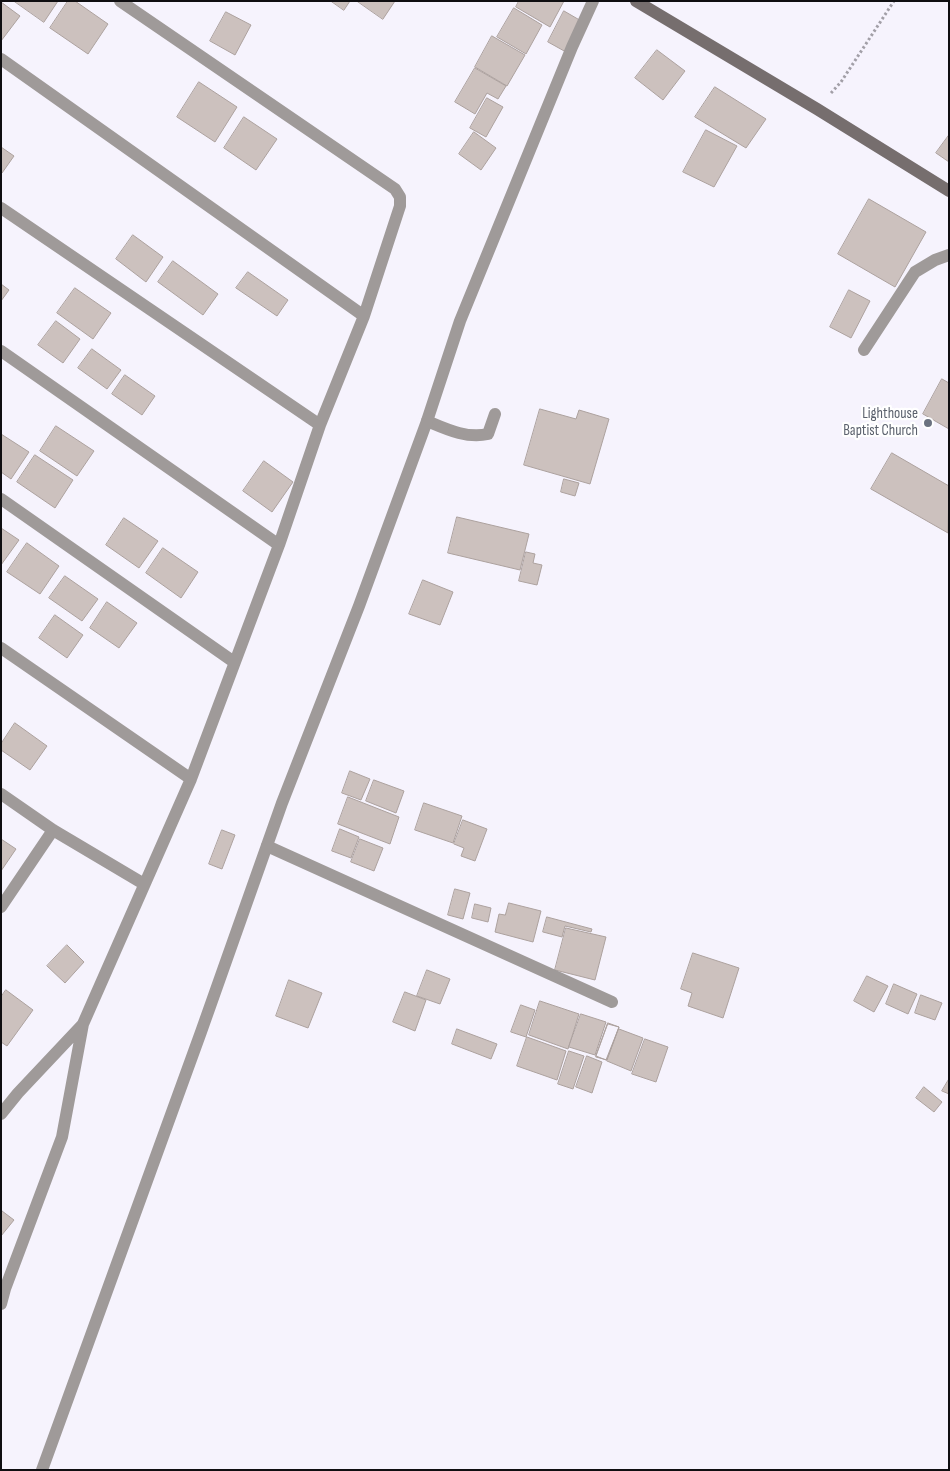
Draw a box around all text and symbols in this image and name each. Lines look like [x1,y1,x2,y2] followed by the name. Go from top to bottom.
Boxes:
[843,405,918,440] place label: Lighthouse Baptist Church
[922,417,934,429] marker: Lighthouse Baptist Church

